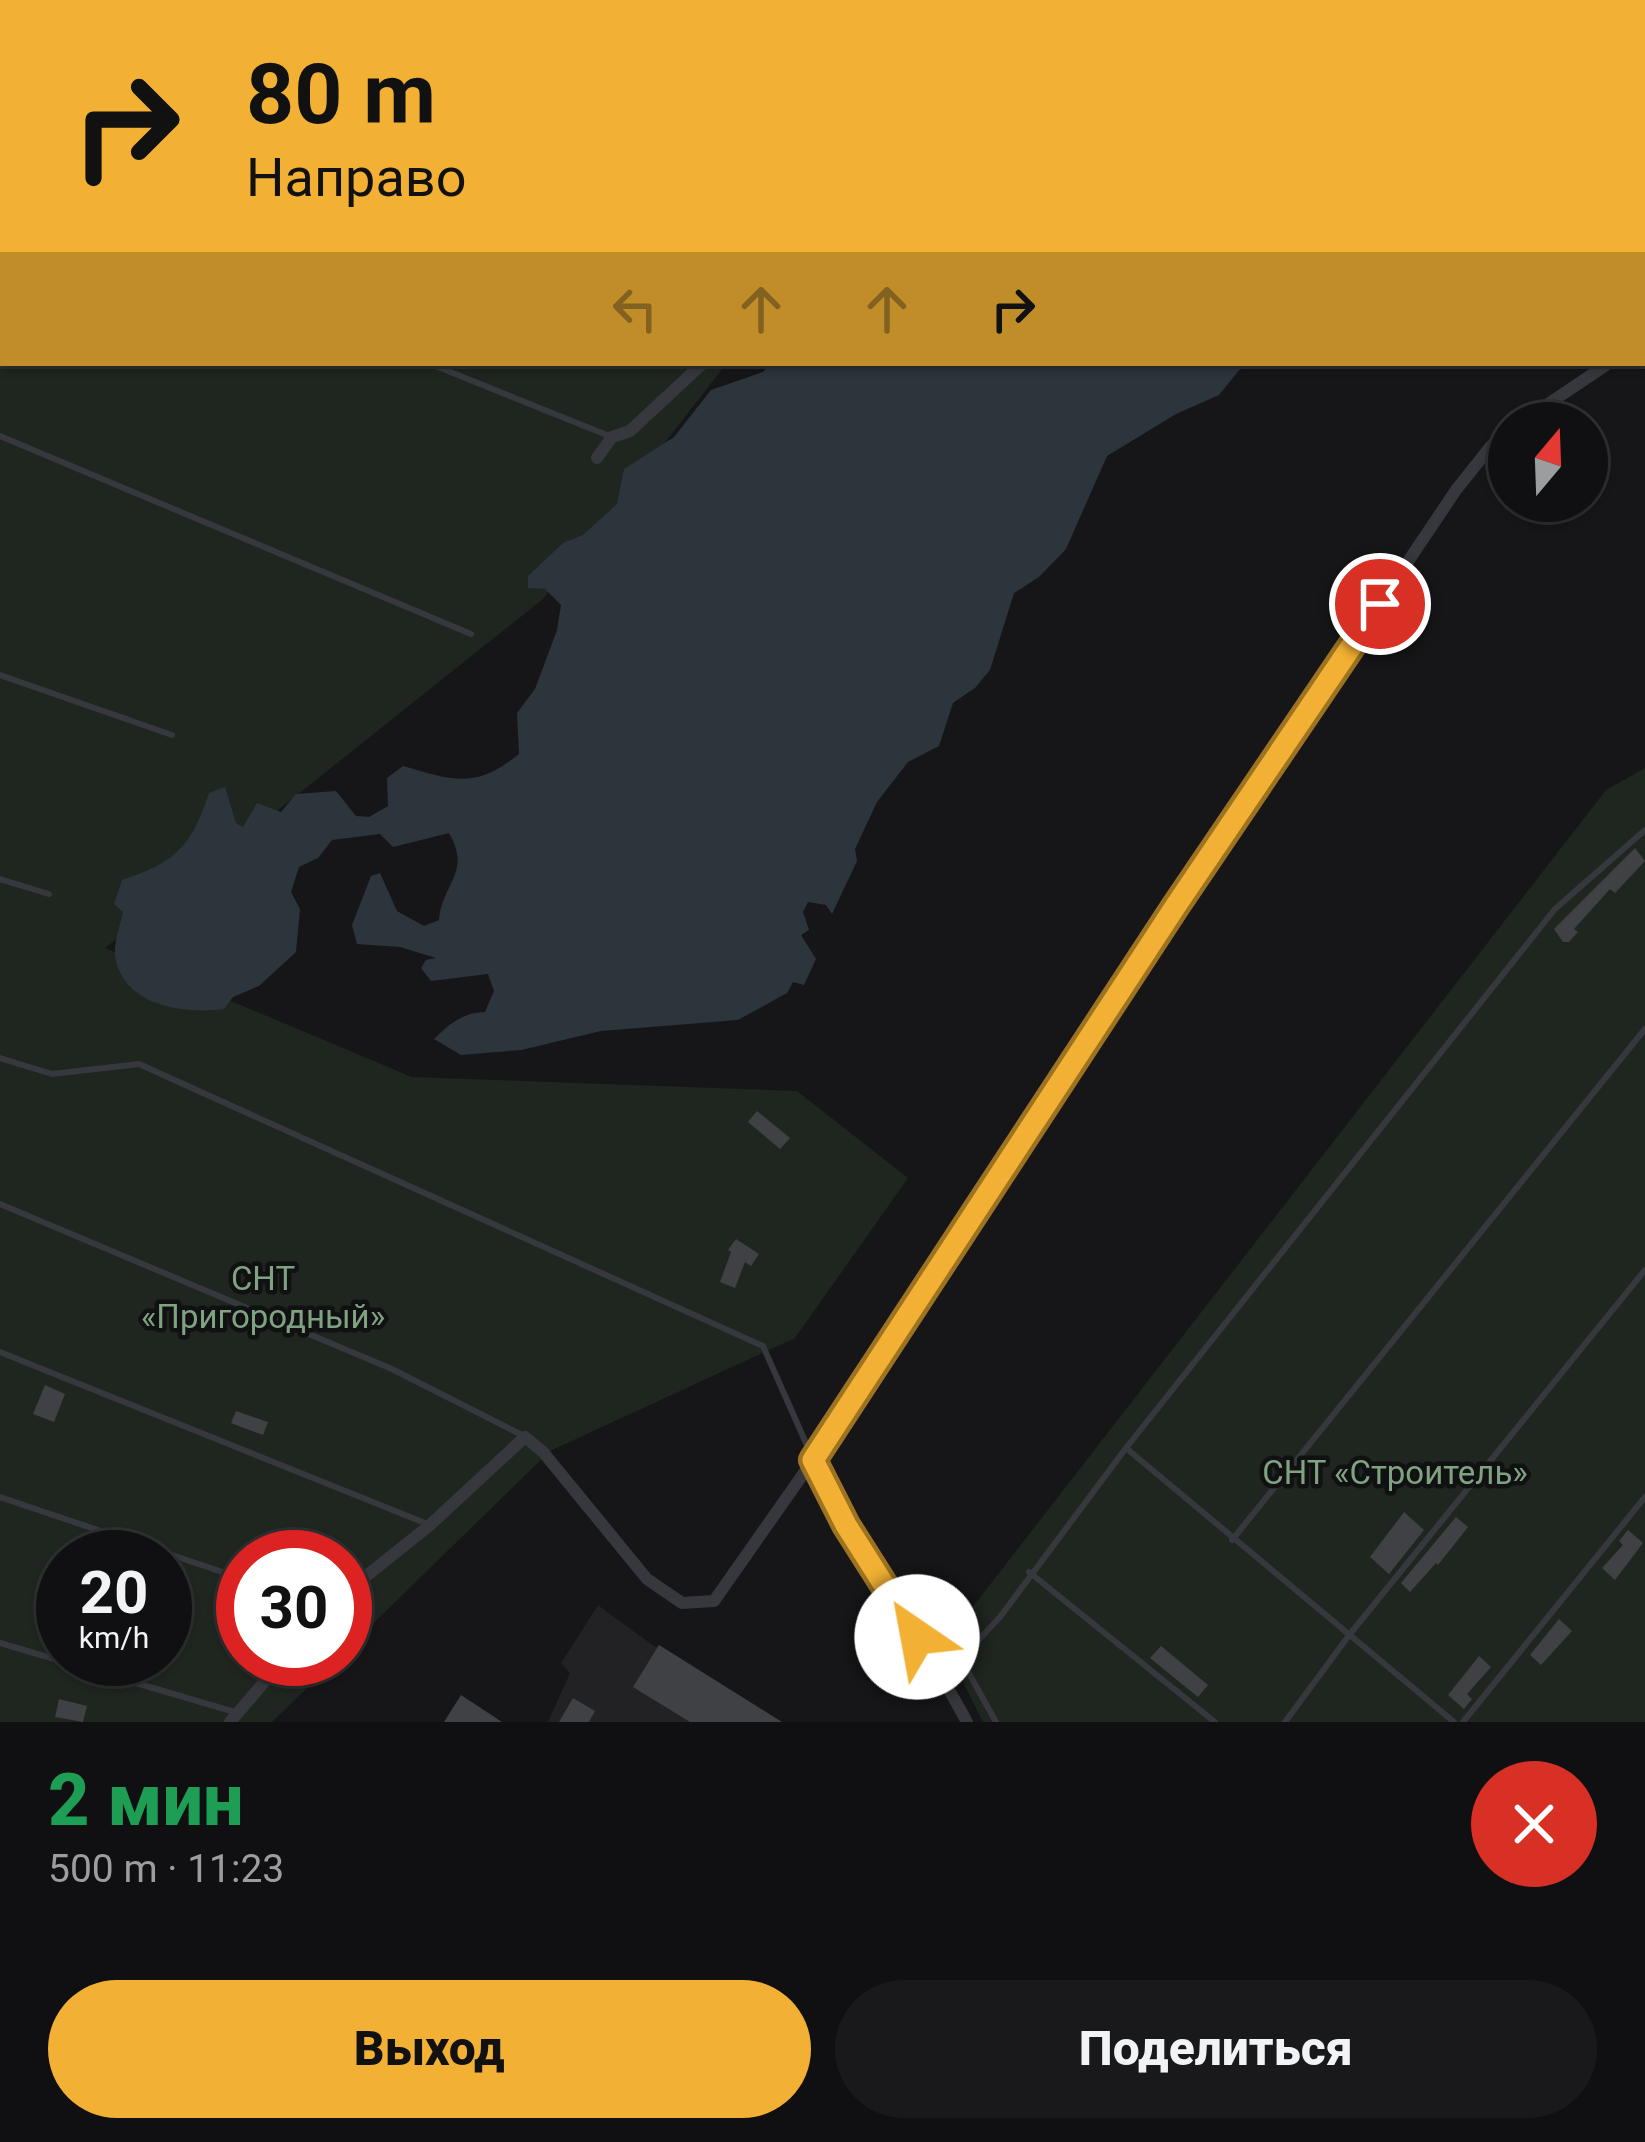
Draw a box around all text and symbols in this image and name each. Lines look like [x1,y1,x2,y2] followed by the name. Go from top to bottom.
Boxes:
[246,45,436,144] text: 80 m
[48,48,204,204] icon: right
[246,146,466,209] text: Направо
[602,276,668,342] icon: left
[728,276,794,342] icon: ahead
[854,276,920,342] icon: ahead
[980,276,1046,342] icon: right
[1488,402,1608,522] north arrow
[1488,402,1608,522] map controls
[1329,553,1431,655] pin
[1347,571,1413,637] icon: arrive
[141,1259,385,1336] park label: СНТ «Пригородный»
[1262,1453,1528,1492] park label: СНТ «Строитель»
[216,1530,372,1686] speed limit sign: 30
[80,1557,148,1628] text: 20
[854,1574,980,1700] position arrow
[79,1620,149,1655] text: km/h
[48,1758,244,1843] text: 2 мин
[1471,1761,1597,1887] button: close
[48,1846,284,1892] text: 500 m · 11:23
[48,1980,811,2118] button: Выход
[835,1980,1597,2118] button: Поделиться

